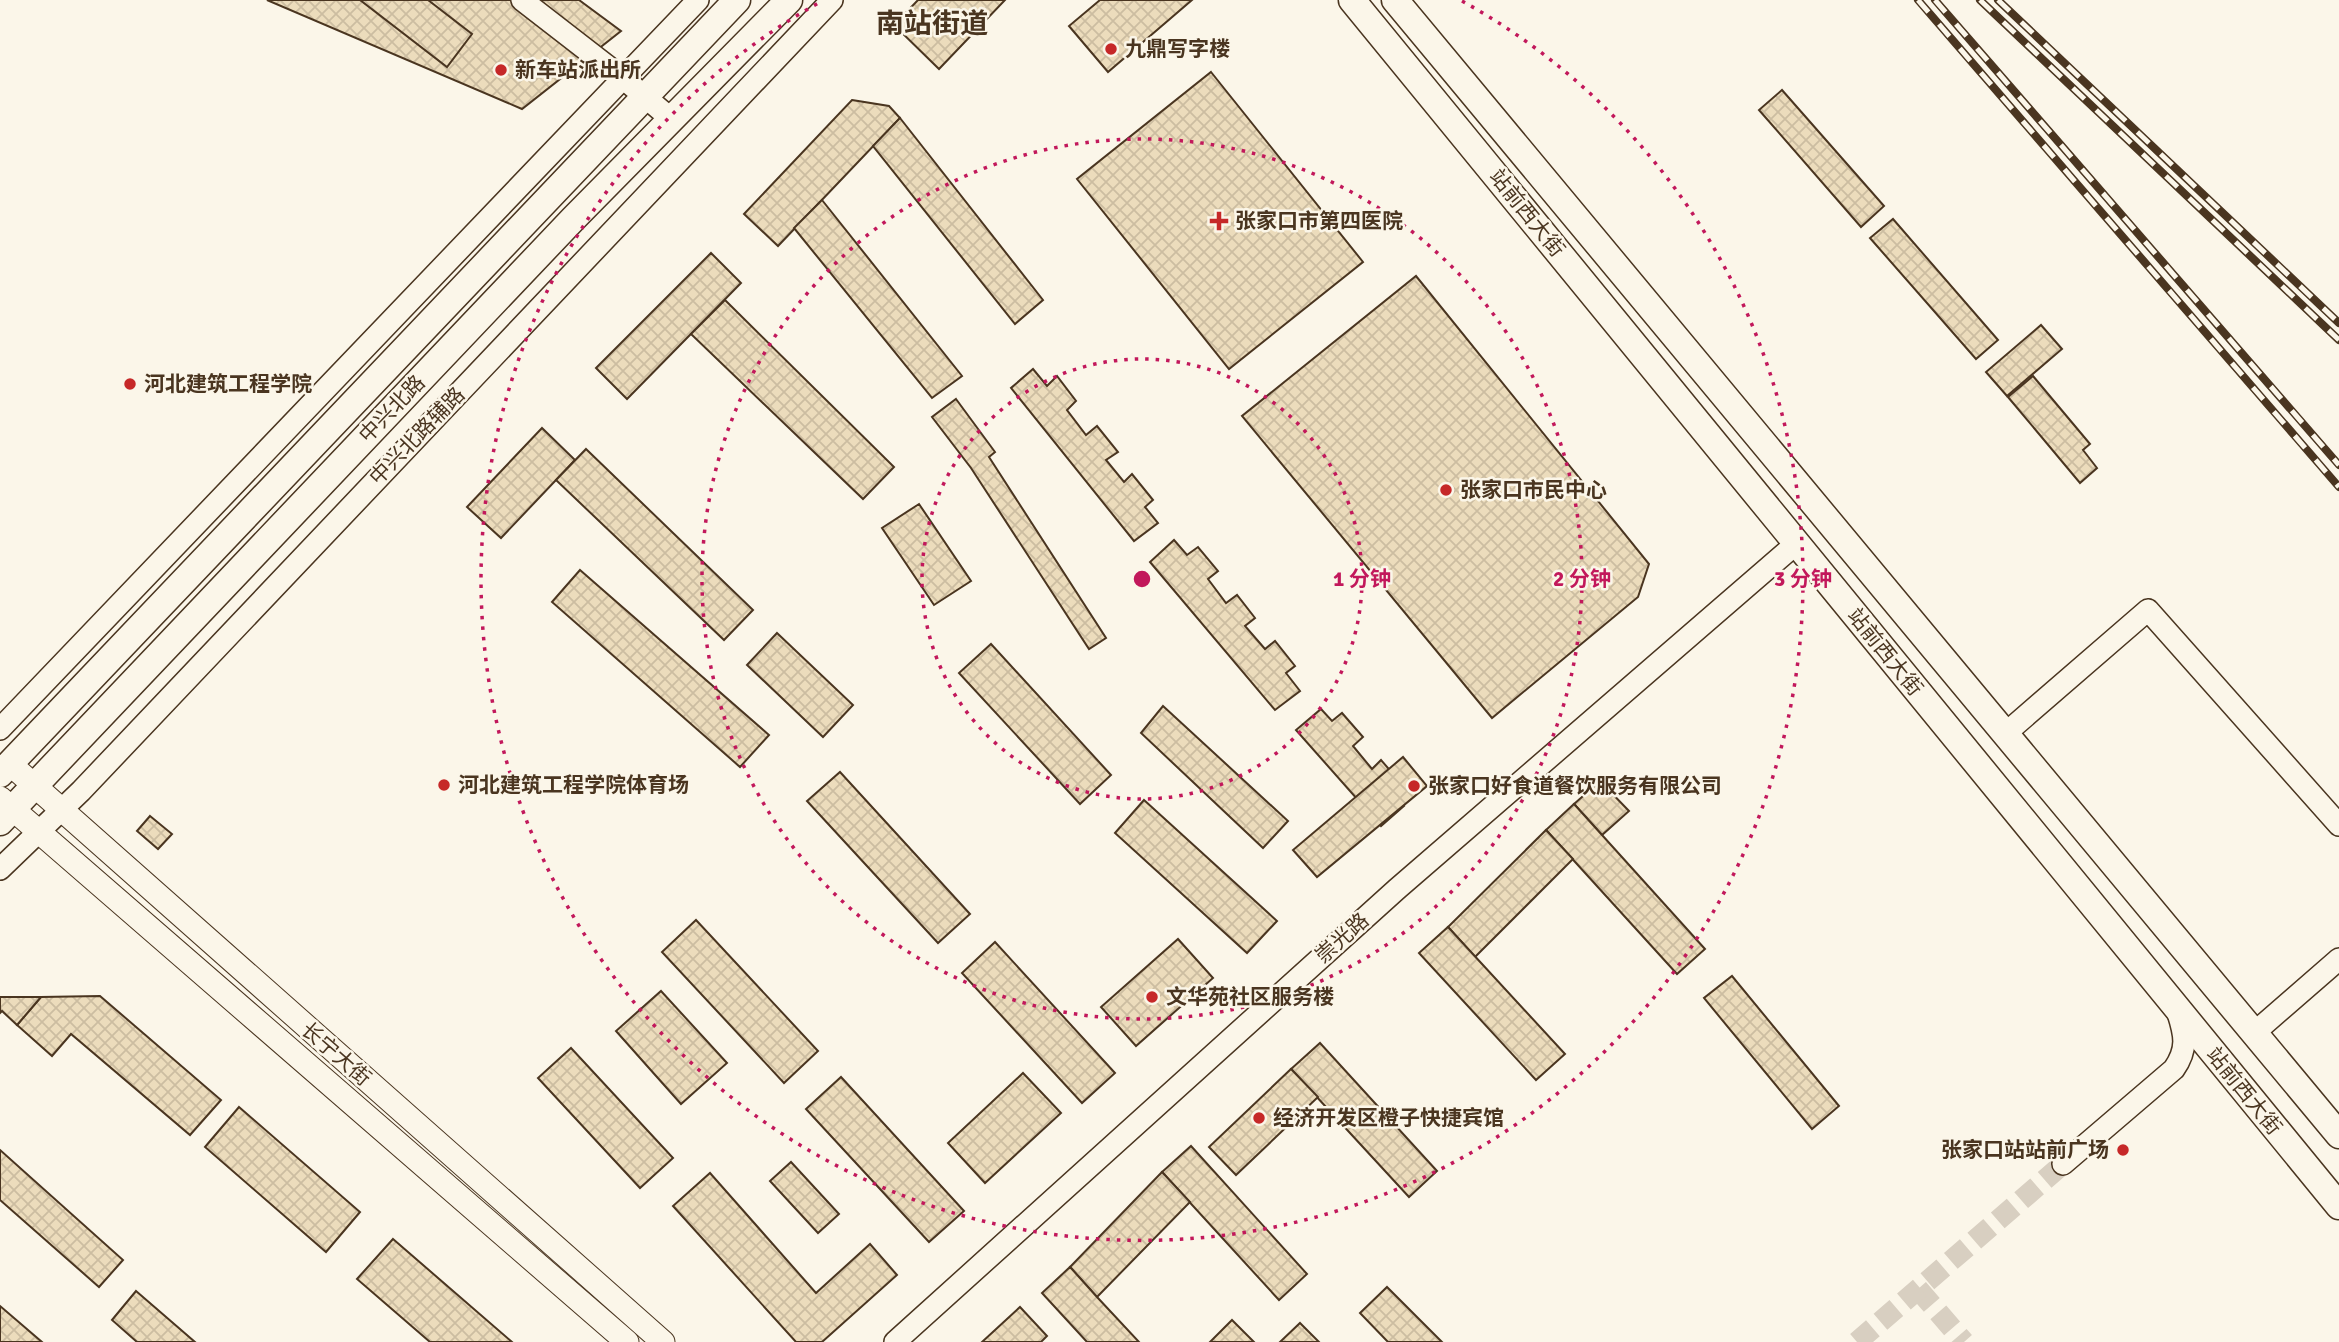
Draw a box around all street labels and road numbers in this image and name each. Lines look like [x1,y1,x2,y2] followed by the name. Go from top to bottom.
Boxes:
[1484,164,1570,262] street label: 站前西大街
[353,370,431,448] street label: 中兴北路
[364,382,470,490] street label: 中兴北路辅路
[1842,603,1928,701] street label: 站前西大街
[1310,907,1374,969] street label: 崇光路
[296,1017,376,1091] street label: 长宁大街
[2201,1042,2287,1140] street label: 站前西大街

